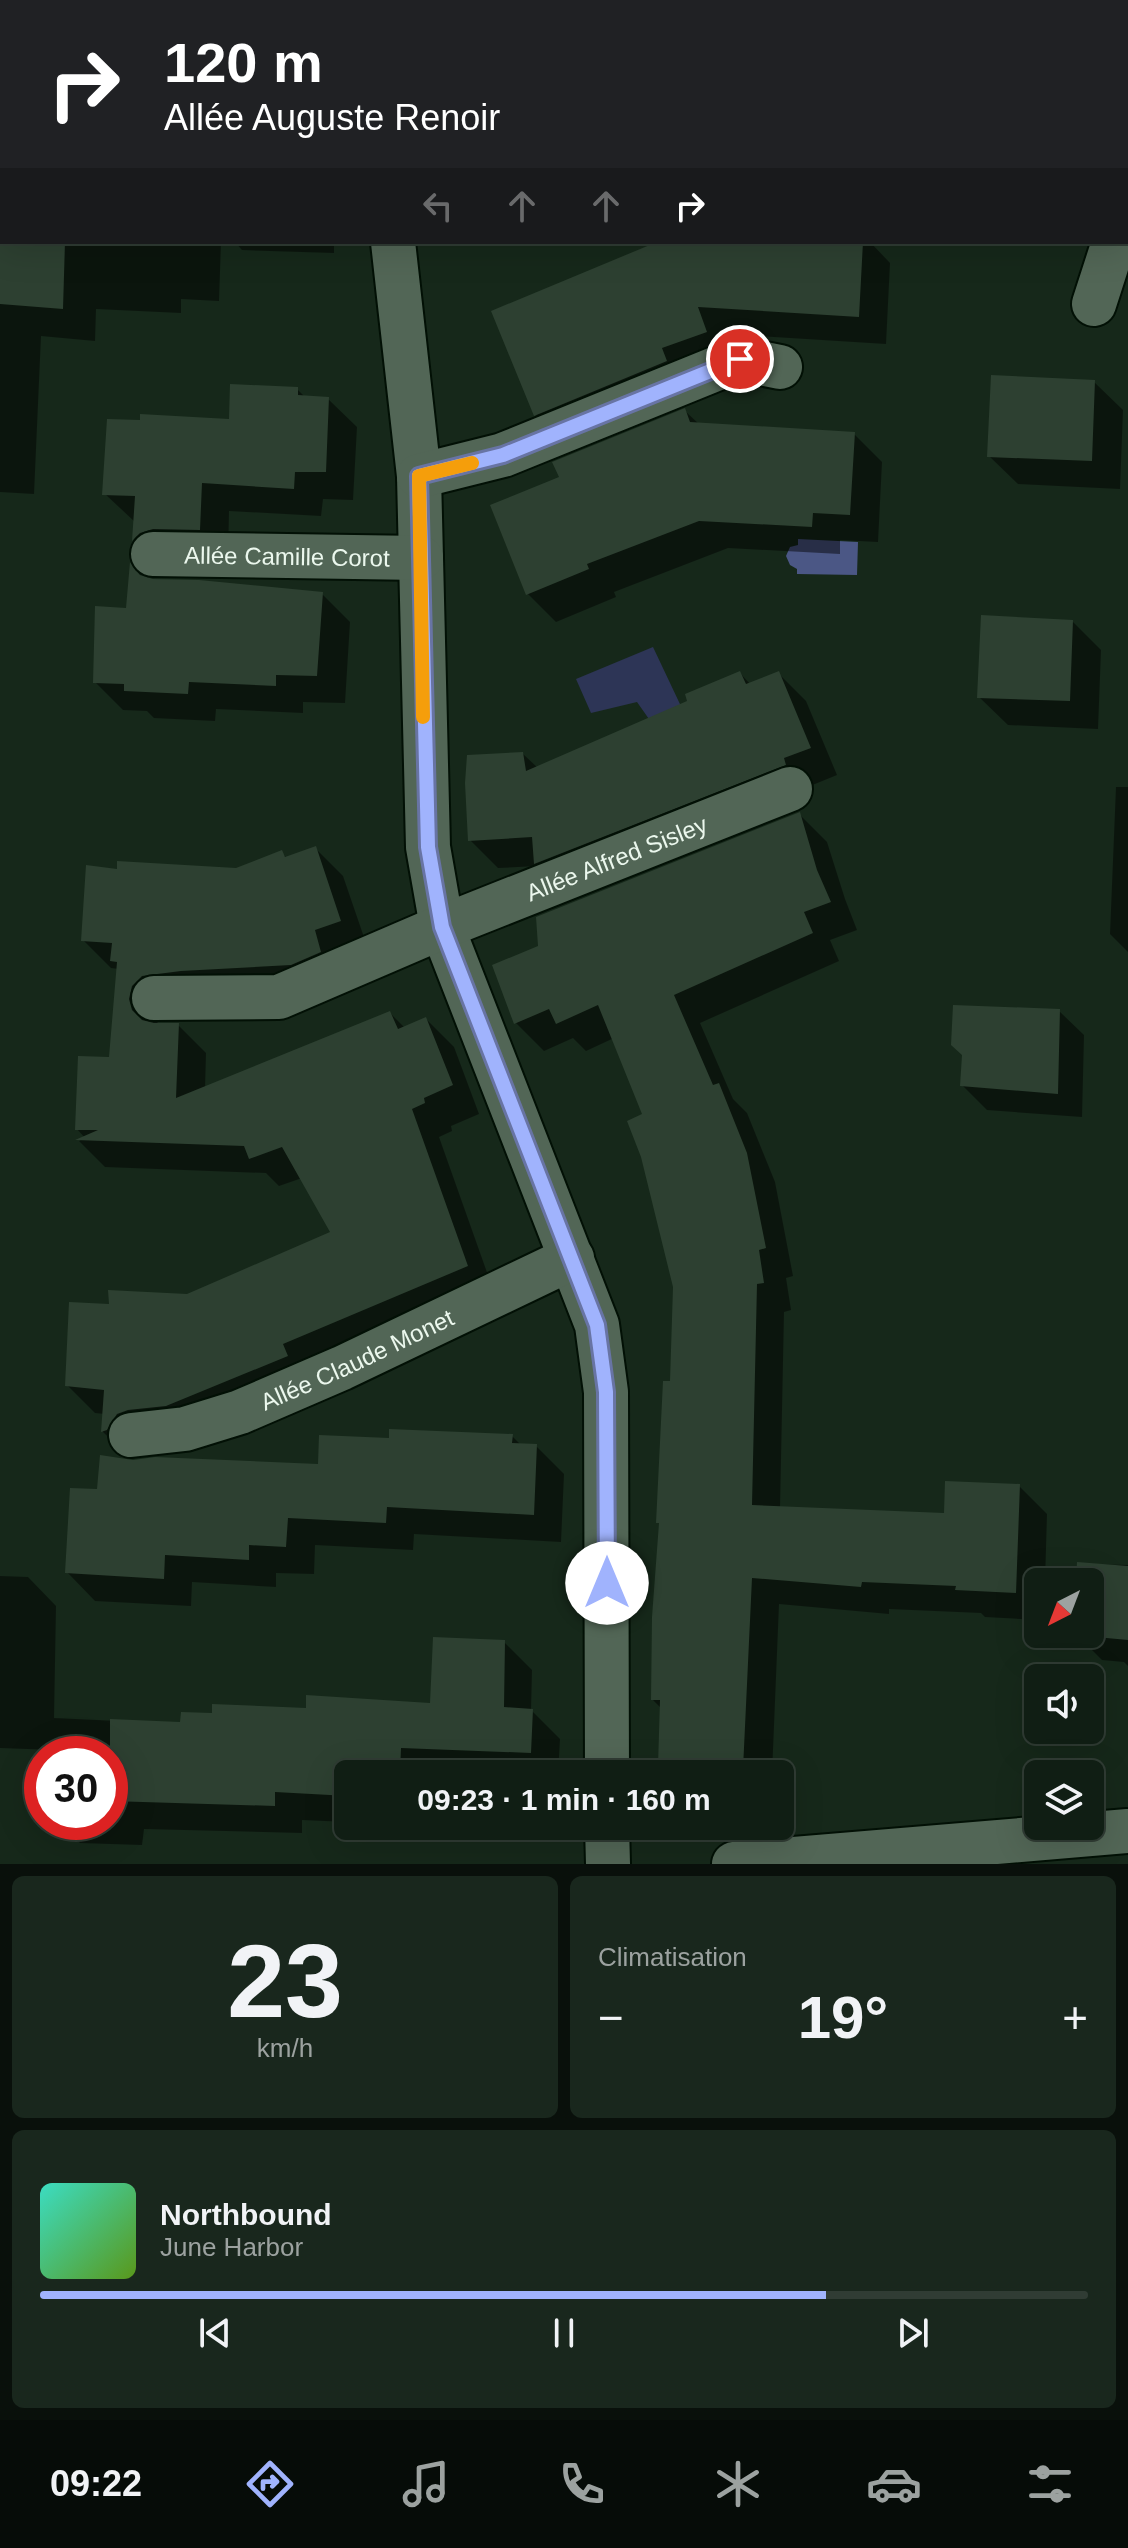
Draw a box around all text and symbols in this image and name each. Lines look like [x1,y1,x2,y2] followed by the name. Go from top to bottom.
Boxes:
[164,31,323,94] text: 120 m
[32,32,136,136] icon: right
[164,97,500,138] text: Allée Auguste Renoir
[416,184,460,228] icon: left
[500,184,544,228] icon: ahead
[584,184,628,228] icon: ahead
[668,184,712,228] icon: right
[706,325,774,393] pin
[718,337,762,381] icon: arrive
[184,541,390,571] street label: Allée Camille Corot
[522,810,711,906] street label: Allée Alfred Sisley
[256,1303,458,1415] street label: Allée Claude Monet
[565,1541,649,1625] position arrow
[1024,1568,1104,1648] north arrow
[1024,1568,1104,1840] map controls
[1024,1664,1104,1744] button: sound
[24,1736,128,1840] speed limit sign: 30
[1024,1760,1104,1840] button: layers
[417,1783,711,1816] text: 09:23 · 1 min · 160 m
[227,1923,343,2039] text: 23
[598,1942,747,1972] text: Climatisation
[798,1984,888,2051] text: 19°
[598,1993,624,2042] text: −
[1062,1993,1088,2042] text: +
[257,2033,313,2063] text: km/h
[160,2198,332,2231] text: Northbound
[160,2232,303,2262] text: June Harbor
[193,2311,237,2355] icon: previous
[542,2311,586,2355] icon: pause
[891,2311,935,2355] icon: next
[242,2456,298,2512] icon: directions
[398,2456,454,2512] icon: music
[554,2456,610,2512] icon: phone
[710,2456,766,2512] icon: climate
[866,2456,922,2512] icon: car
[1022,2456,1078,2512] icon: filters
[50,2463,142,2504] text: 09:22

